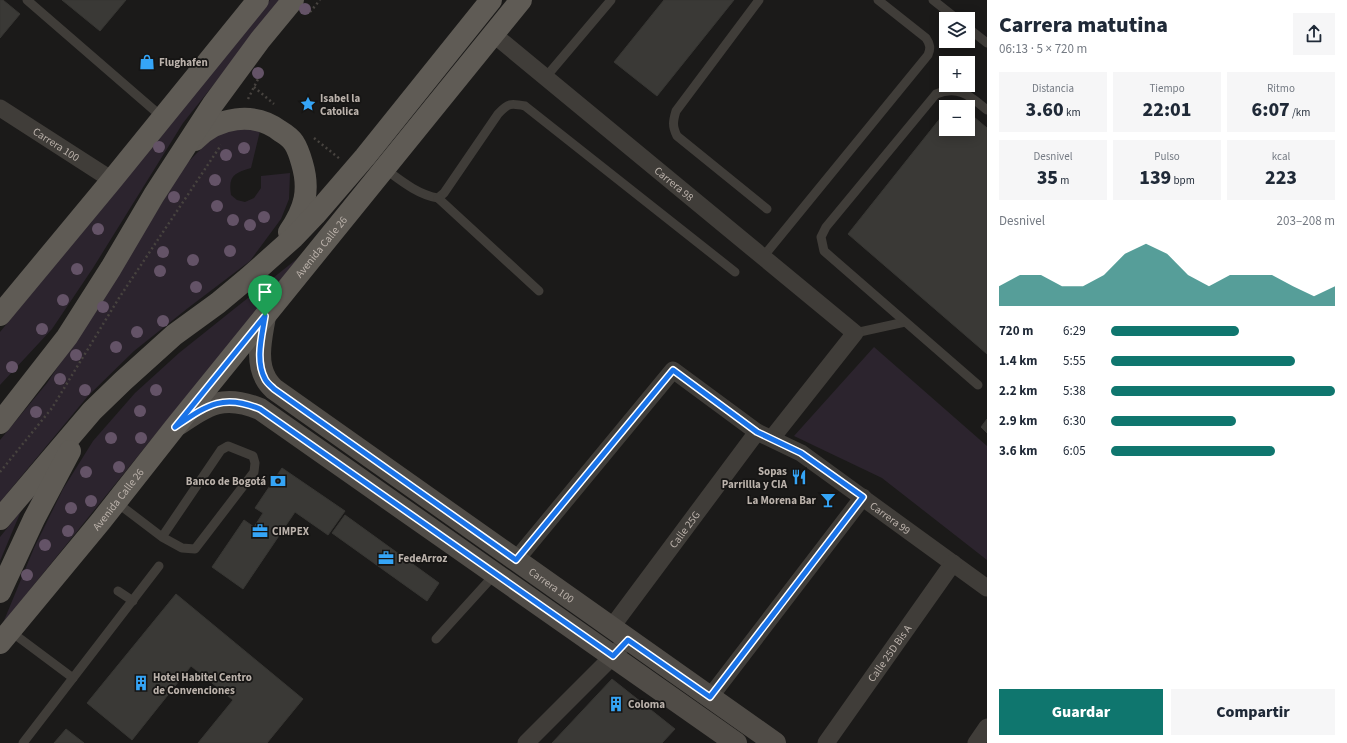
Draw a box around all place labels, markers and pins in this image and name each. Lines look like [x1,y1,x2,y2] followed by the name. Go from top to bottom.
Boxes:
[138,53,156,71] shop icon: Flughafen
[159,55,208,70] place label: Flughafen
[320,91,360,119] place label: Isabel la Catolica
[299,95,317,113] place icon: Isabel la Catolica
[248,275,282,316] pin
[722,464,788,492] place label: Sopas Parrillla y CIA
[790,468,808,486] restaurant icon: Sopas Parrillla y CIA
[269,472,287,490] bank icon: Banco de Bogotá
[186,474,266,489] place label: Banco de Bogotá
[819,491,837,509] bar icon: La Morena Bar
[747,493,817,508] place label: La Morena Bar
[251,522,269,540] office icon: CIMPEX
[272,524,310,539] place label: CIMPEX
[377,549,395,567] office icon: FedeArroz
[398,551,447,566] place label: FedeArroz
[153,670,252,698] place label: Hotel Habitel Centro de Convenciones
[132,674,150,692] building icon: Hotel Habitel Centro de Convenciones
[607,695,625,713] building icon: Coloma
[628,697,665,712] place label: Coloma

